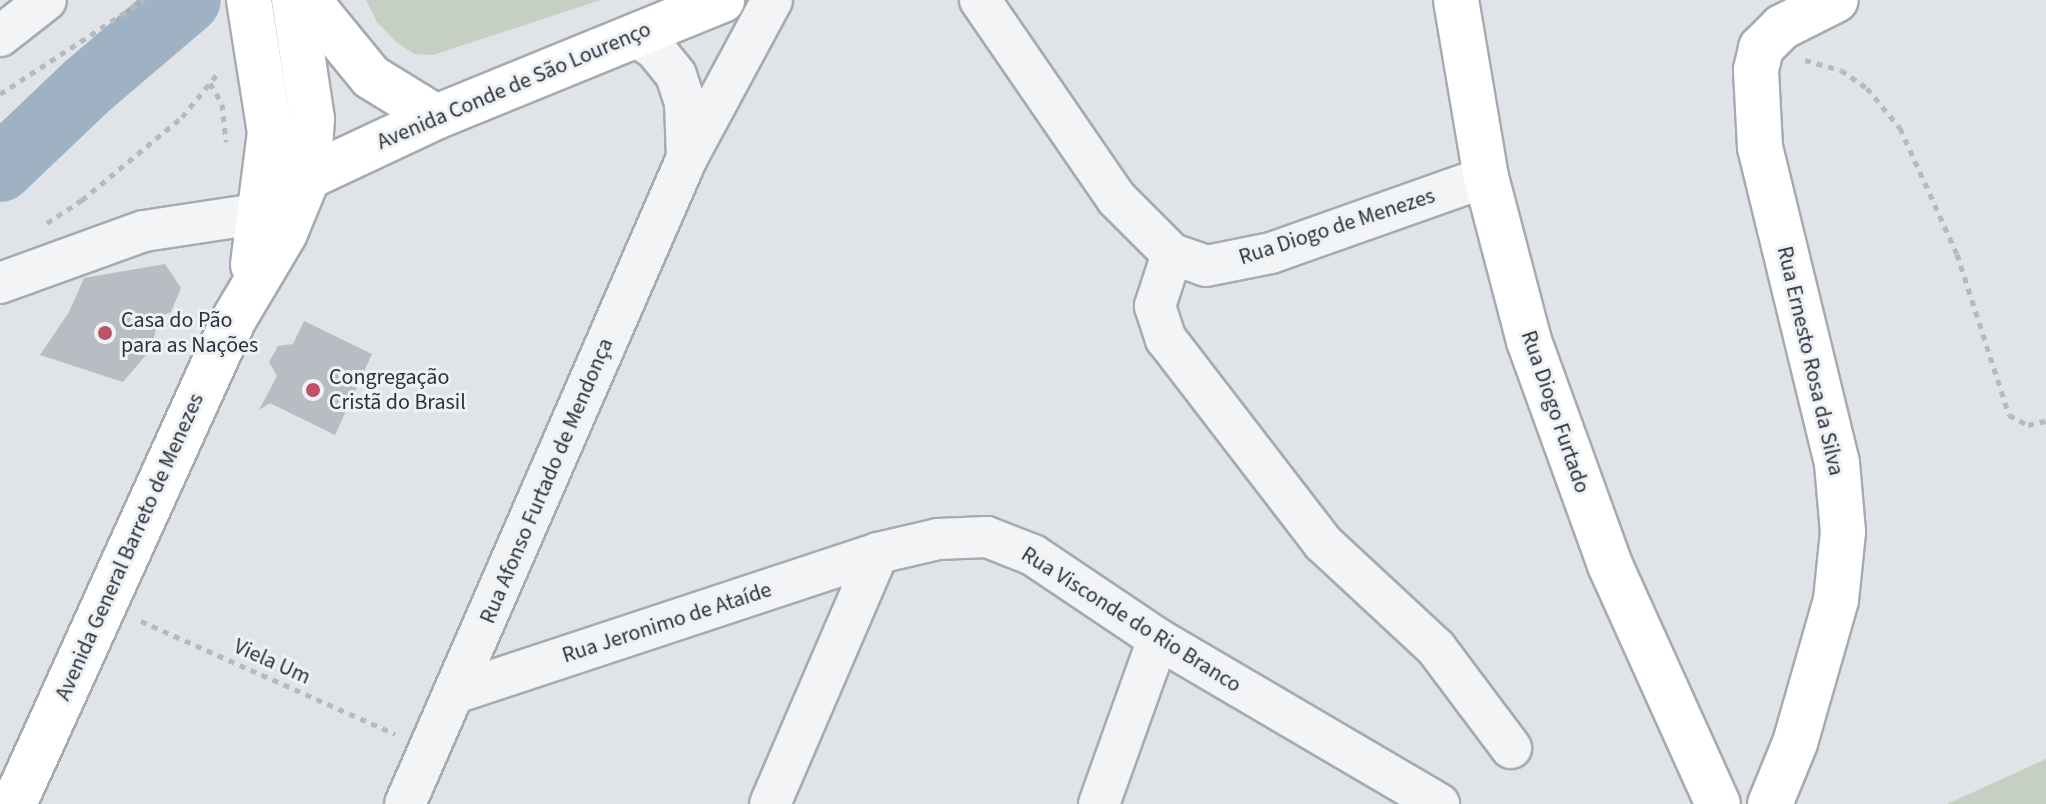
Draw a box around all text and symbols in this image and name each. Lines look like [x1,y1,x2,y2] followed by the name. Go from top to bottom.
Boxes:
[373,16,655,156] street label: Avenida Conde de São Lourenço
[1236,183,1438,271] street label: Rua Diogo de Menezes
[1771,244,1849,478] street label: Rua Ernesto Rosa da Silva
[121,307,258,358] place label: Casa do Pão para as Nações
[96,324,114,342] marker: Casa do Pão para as Nações
[1515,327,1595,497] street label: Rua Diogo Furtado
[475,334,619,628] street label: Rua Afonso Furtado de Mendonça
[329,364,466,416] place label: Congregação Cristã do Brasil
[304,381,322,399] marker: Congregação Cristã do Brasil
[50,389,210,705] street label: Avenida General Barreto de Menezes
[1016,541,1246,699] street label: Rua Visconde do Rio Branco
[559,577,775,669] street label: Rua Jeronimo de Ataíde
[230,633,314,691] street label: Viela Um

